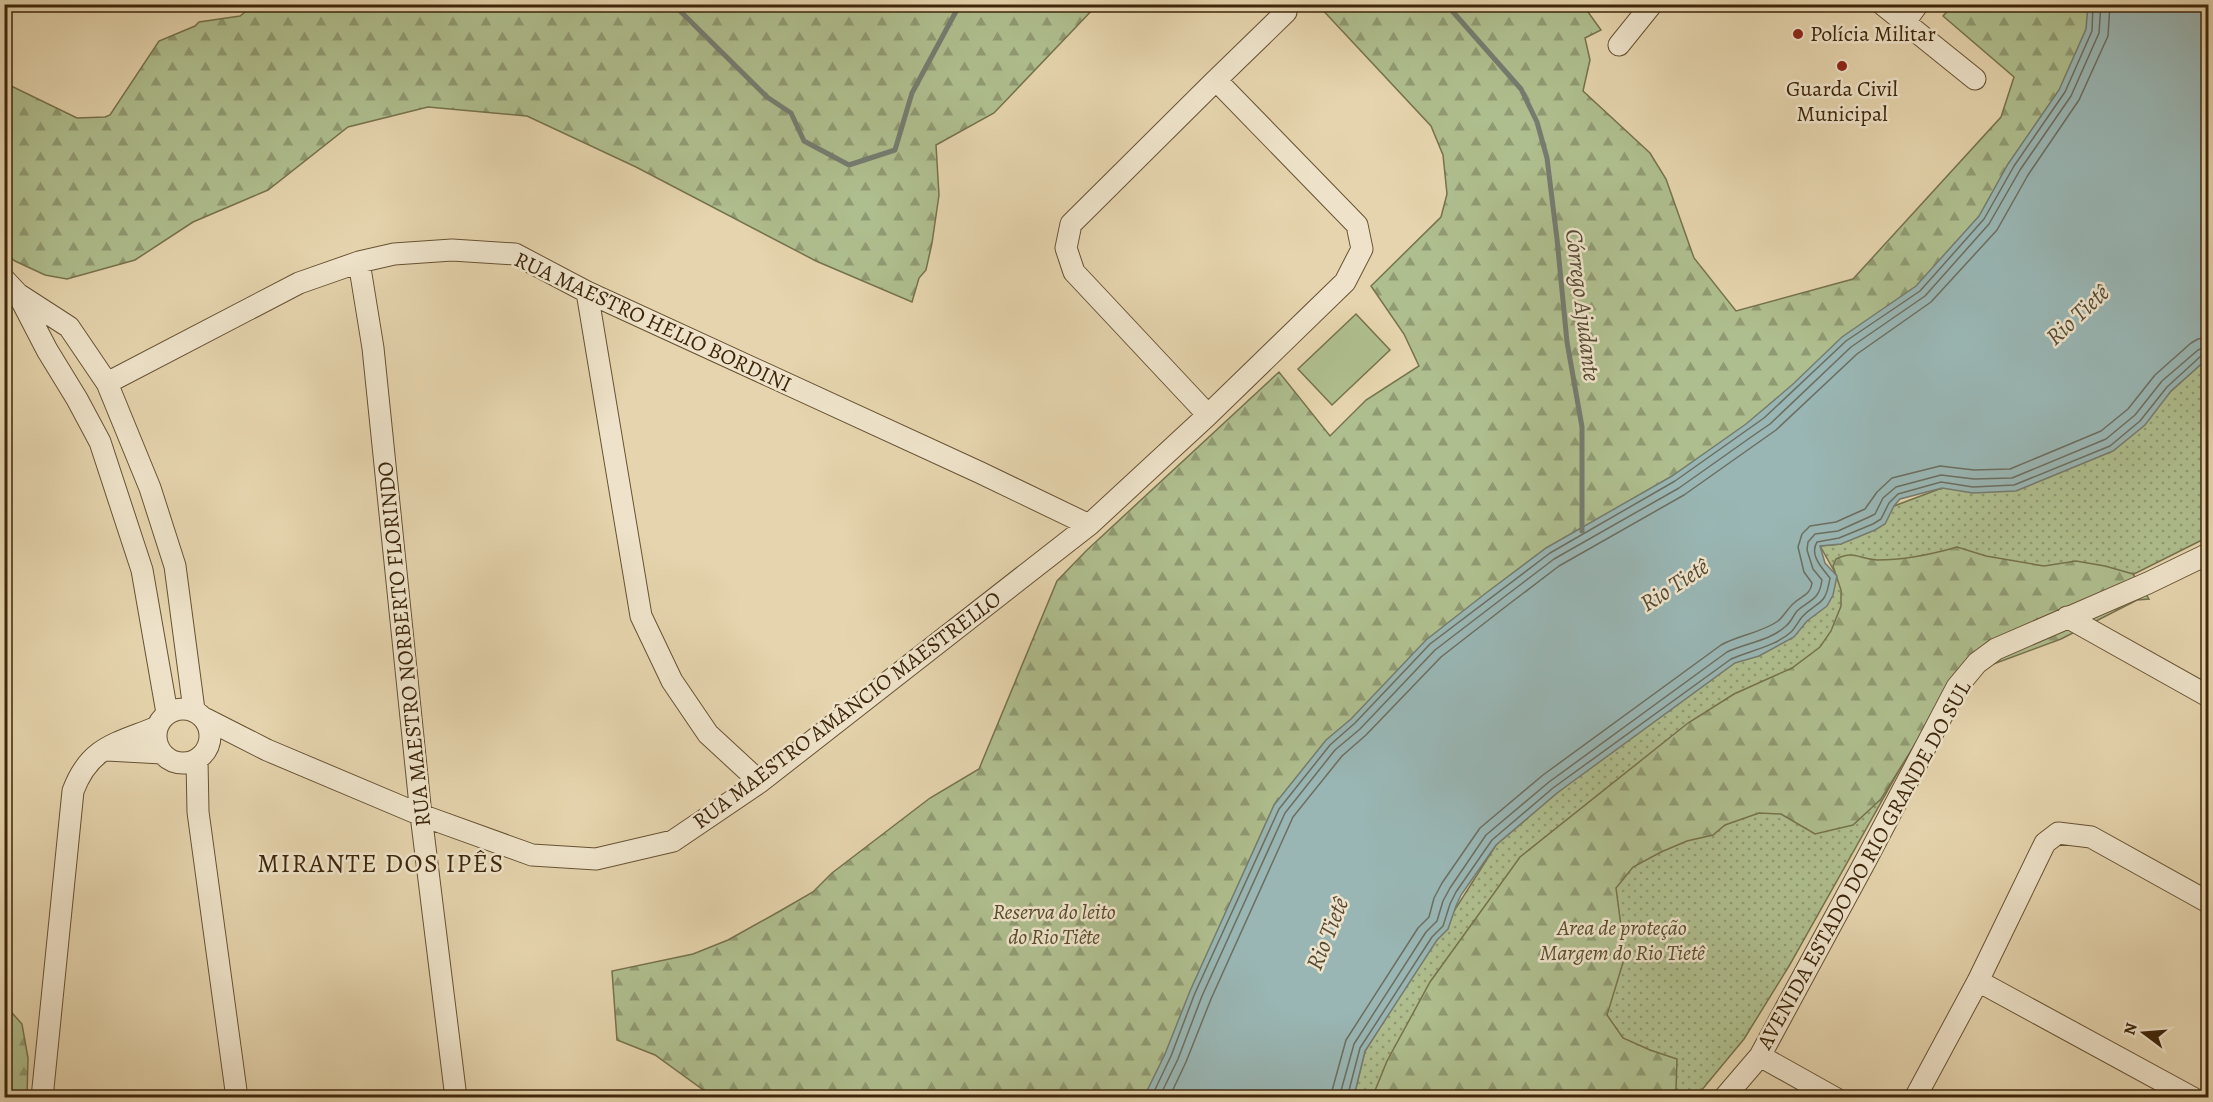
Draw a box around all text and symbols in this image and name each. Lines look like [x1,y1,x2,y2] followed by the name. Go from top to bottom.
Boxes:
[1810,19,1936,49] place label: Polícia Militar
[1791,27,1805,41] marker: Polícia Militar
[1835,59,1849,73] marker: Guarda Civil Municipal
[1786,74,1898,129] place label: Guarda Civil Municipal
[1558,227,1608,383] water label: Córrego Ajudante
[509,244,797,400] street label: RUA MAESTRO HELIO BORDINI
[2039,276,2117,352] water label: Rio Tietê
[370,460,438,828] street label: RUA MAESTRO NORBERTO FLORINDO
[1634,550,1716,619] water label: Rio Tietê
[687,584,1007,836] street label: RUA MAESTRO AMÂNCIO MAESTRELLO
[1749,675,1979,1056] street label: AVENIDA ESTADO DO RIO GRANDE DO SUL
[257,846,505,881] district label: MIRANTE DOS IPÊS
[1298,891,1357,975] water label: Rio Tietê
[992,897,1116,952] park label: Reserva do leito do Rio Tiête
[1540,913,1706,968] park label: Area de proteção Margem do Rio Tietê
[2114,1003,2174,1063] north arrow
[2118,1020,2143,1038] text: N

